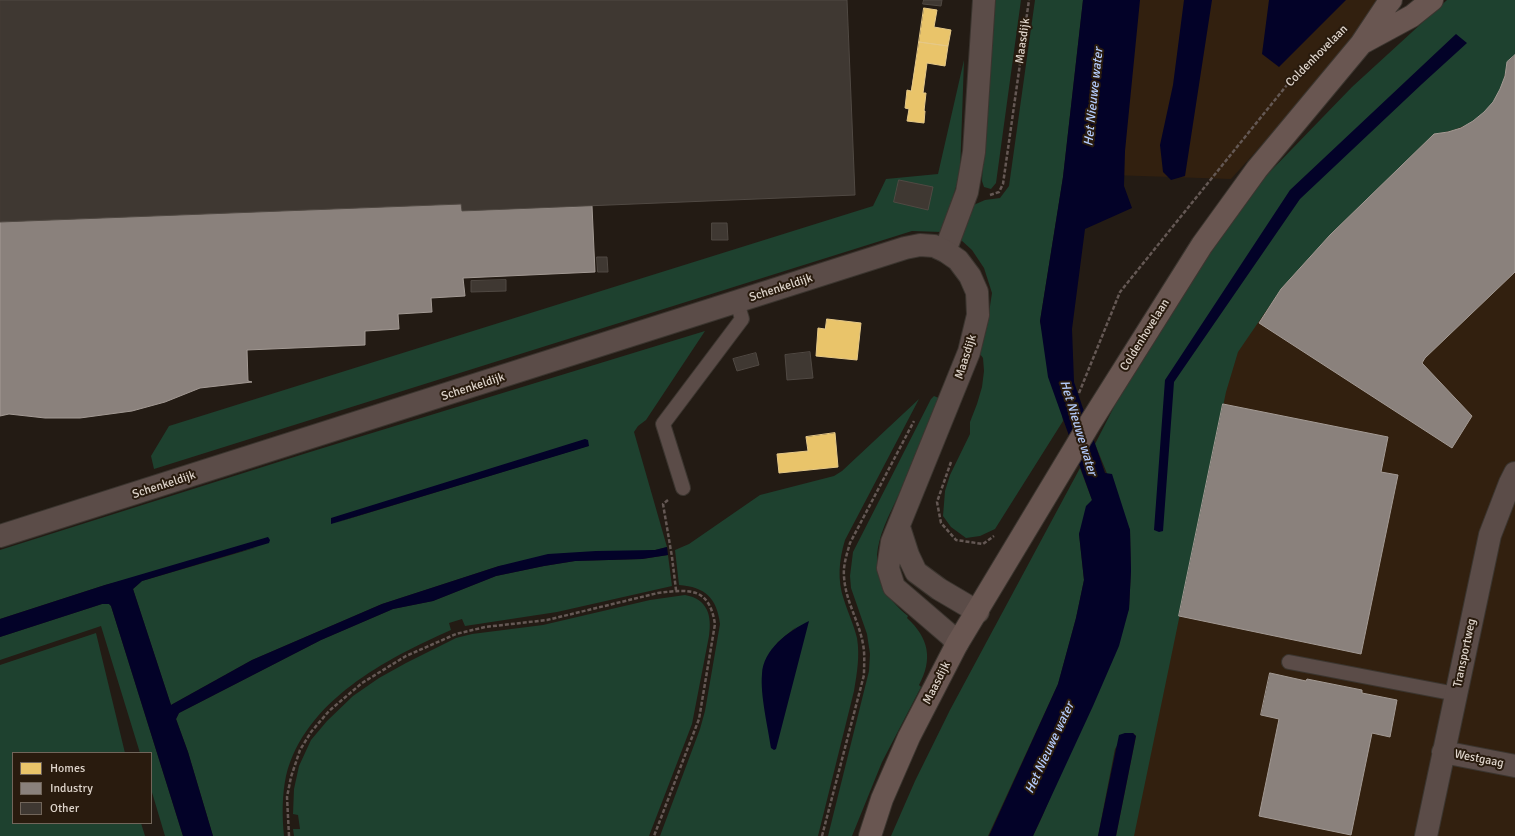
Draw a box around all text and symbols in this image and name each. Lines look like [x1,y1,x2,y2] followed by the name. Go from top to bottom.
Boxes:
[1013,17,1033,65] street label: Maasdijk
[1283,22,1351,90] street label: Coldenhovelaan
[1081,47,1107,147] water label: Het Nieuwe water
[748,271,814,305] street label: Schenkeldijk
[1117,296,1173,374] street label: Coldenhovelaan
[952,333,980,381] street label: Maasdijk
[440,370,506,404] street label: Schenkeldijk
[1056,379,1100,477] water label: Het Nieuwe water
[131,468,197,502] street label: Schenkeldijk
[1451,617,1479,689] street label: Transportweg
[920,659,954,707] street label: Maasdijk
[1022,700,1078,796] water label: Het Nieuwe water
[1453,747,1505,771] street label: Westgaag
[12,752,152,824] legend
[50,761,85,776] text: Homes
[50,781,93,796] text: Industry
[50,801,79,816] text: Other

